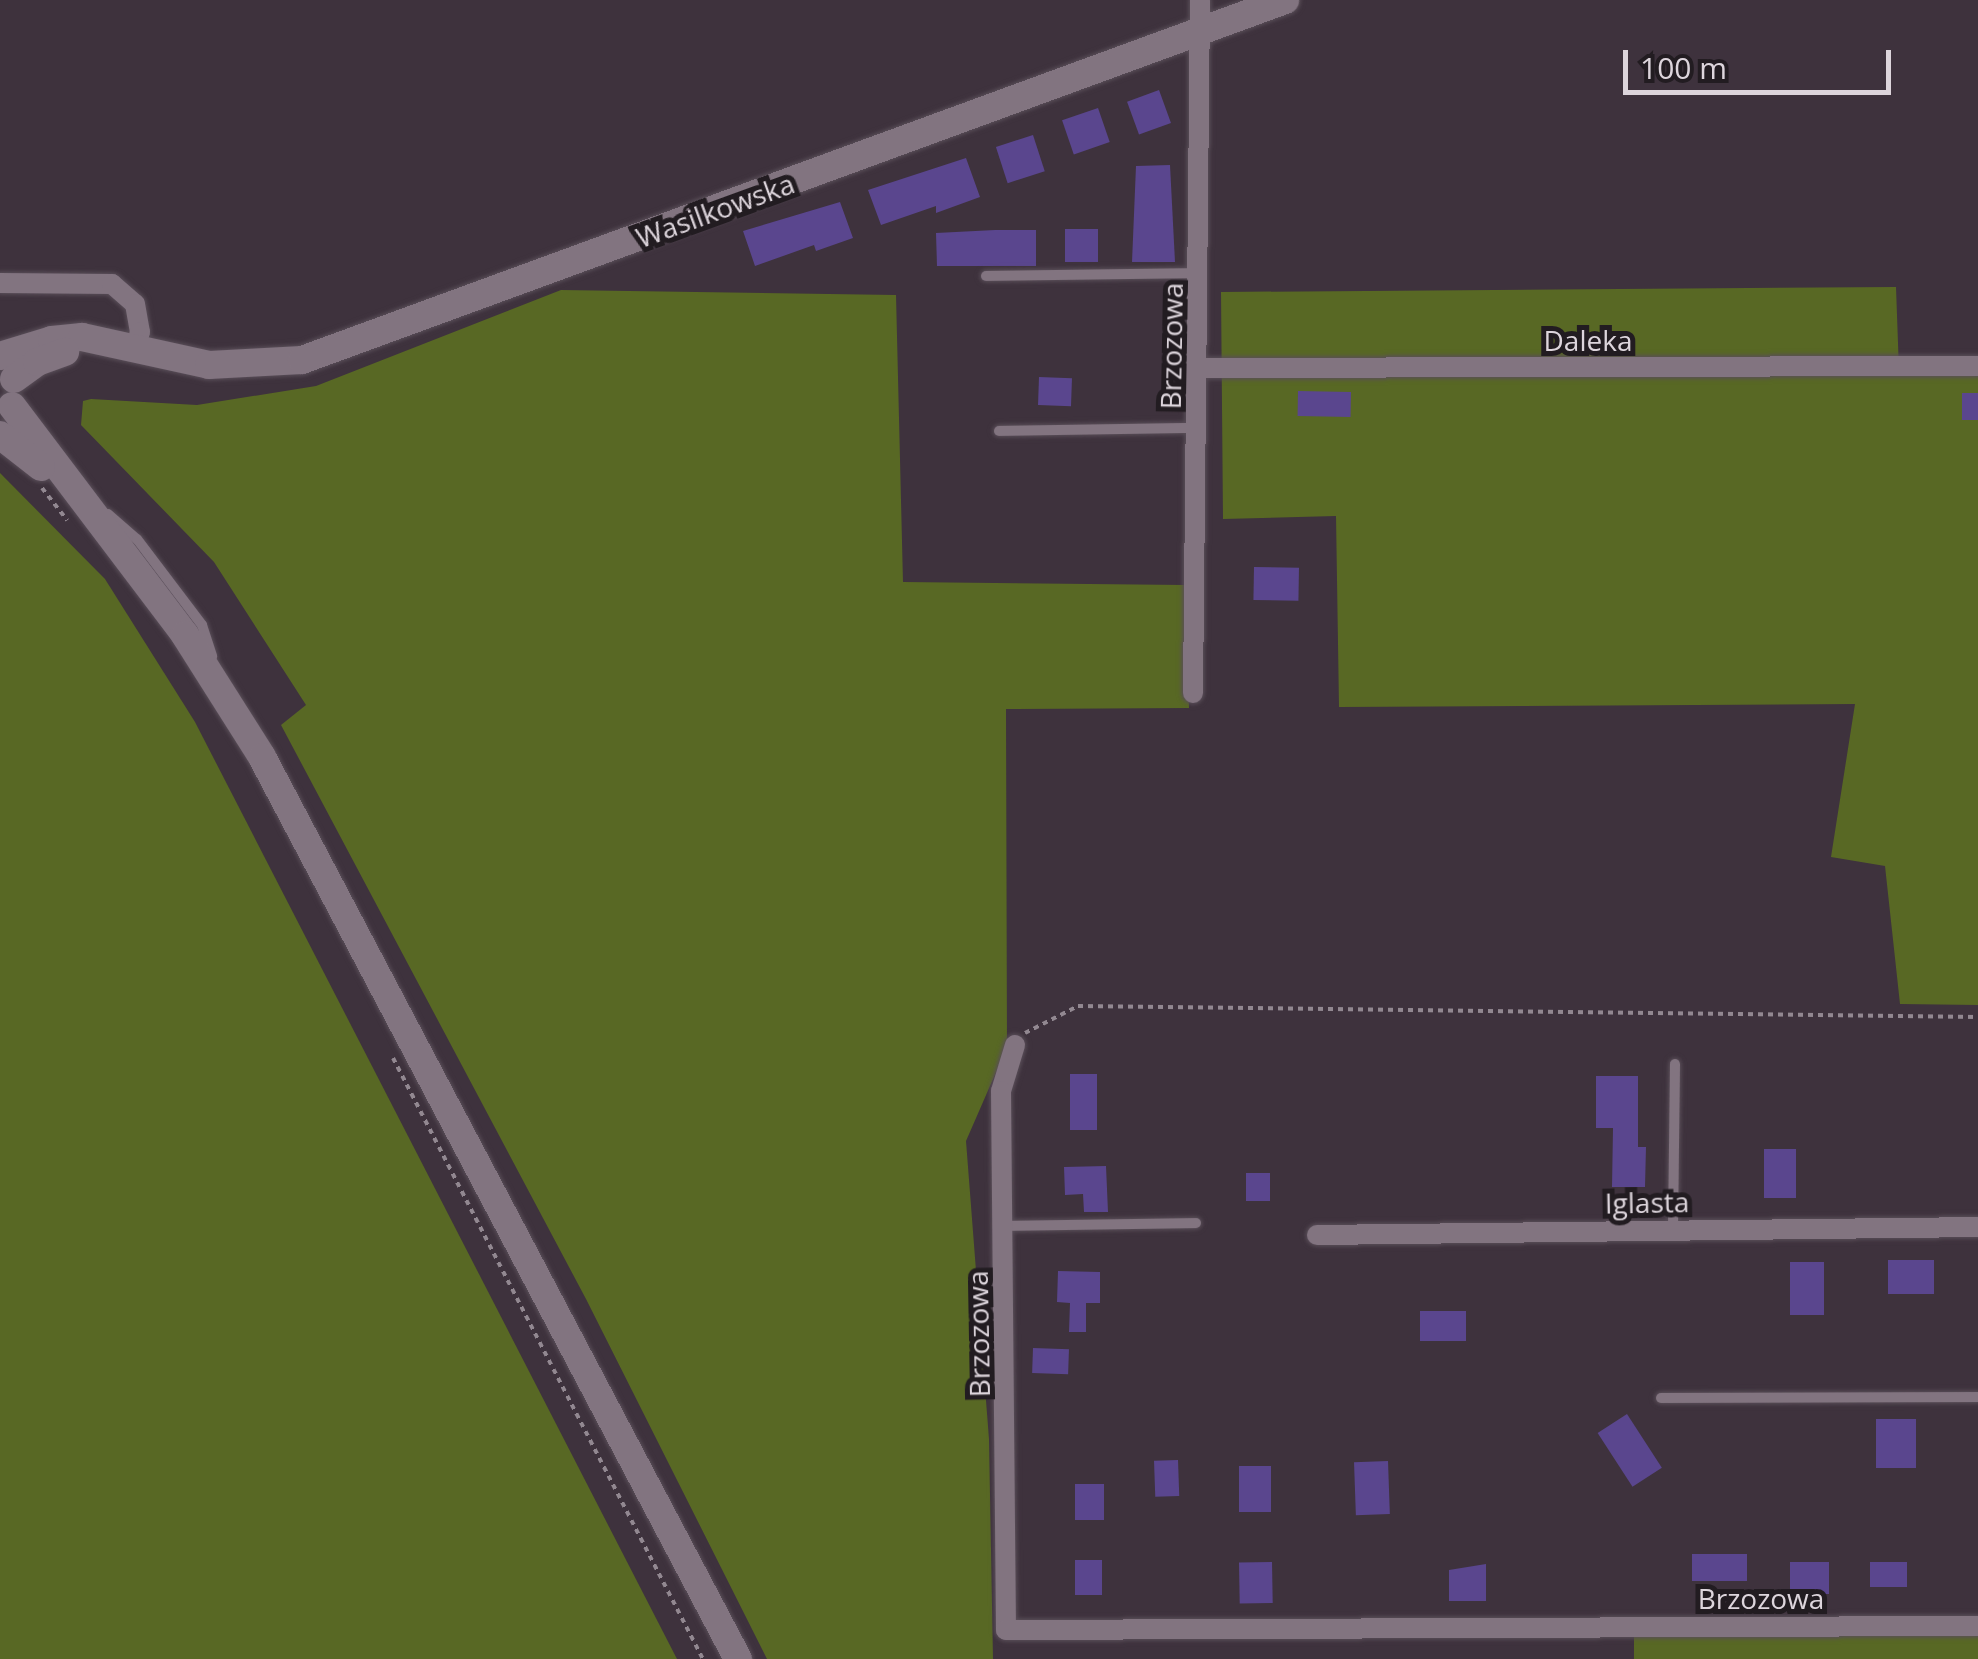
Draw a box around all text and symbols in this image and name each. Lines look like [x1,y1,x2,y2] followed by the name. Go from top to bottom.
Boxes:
[1628,30,1896,92] scale bar
[1640,47,1727,88] text: 100 m
[631,166,799,254] street label: Wasilkowska
[1153,282,1189,410] street label: Brzozowa
[1544,323,1632,357] street label: Daleka
[1604,1184,1690,1220] street label: Iglasta
[960,1270,996,1398] street label: Brzozowa
[1698,1581,1824,1615] street label: Brzozowa

